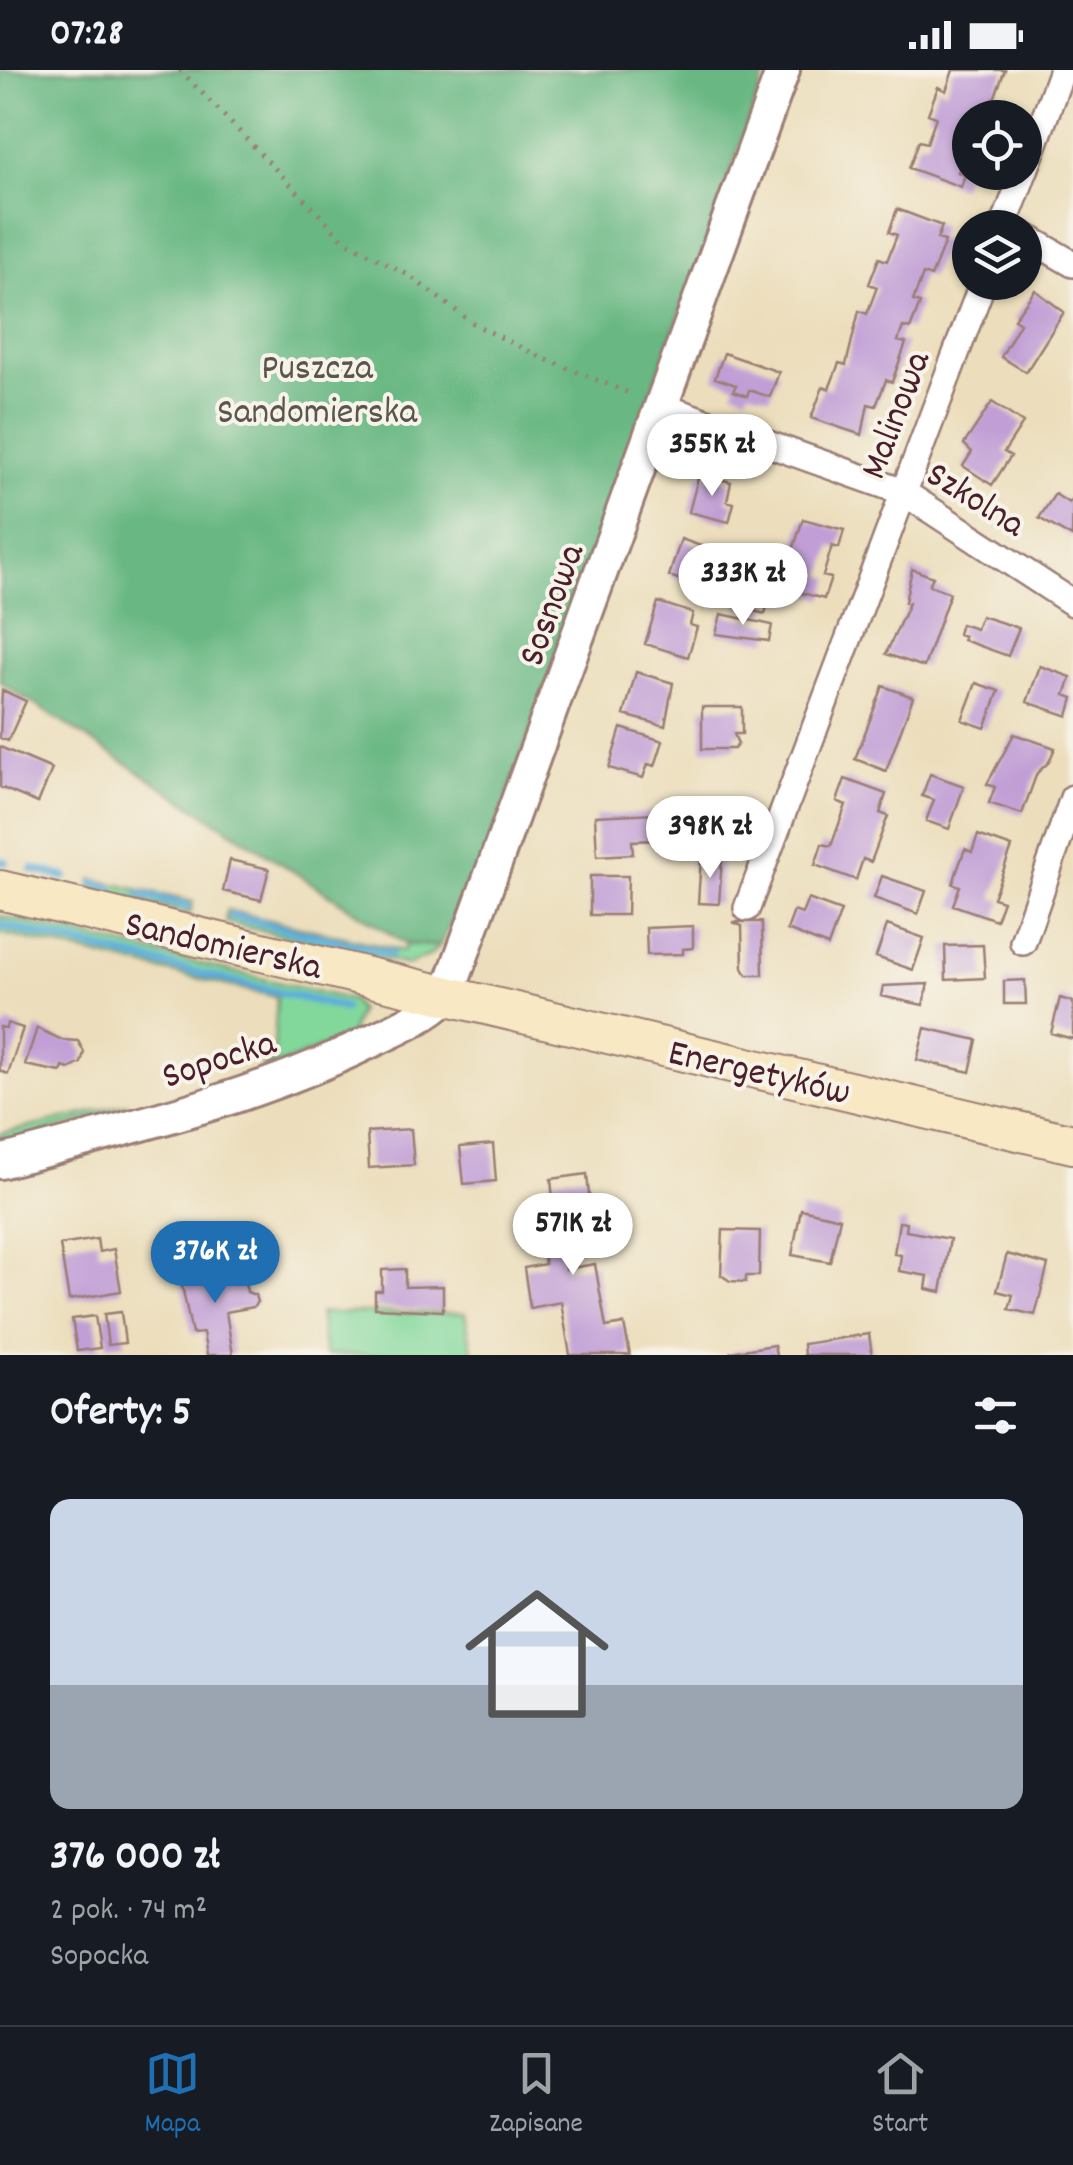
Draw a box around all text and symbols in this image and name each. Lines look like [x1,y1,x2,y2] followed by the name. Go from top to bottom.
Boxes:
[50,8,123,63] text: 07:28
[952,100,1042,300] map controls
[952,100,1042,190] button: locate
[952,210,1042,300] button: layers
[217,343,418,442] park label: Puszcza Sandomierska
[849,343,948,488] street label: Malinowa
[620,414,804,499] pin: 355K zł
[669,423,755,469] text: 355K zł
[914,450,1035,554] street label: Szkolna
[507,536,602,675] street label: Sosnowa
[651,543,835,628] pin: 333K zł
[701,552,786,598] text: 333K zł
[618,796,802,881] pin: 398K zł
[668,805,752,851] text: 398K zł
[119,899,328,998] street label: Sandomierska
[156,1018,285,1106] street label: Sopocka
[662,1028,855,1123] street label: Energetyków
[481,1193,665,1278] pin: 571K zł
[535,1202,611,1248] text: 571K zł
[123,1221,307,1306] pin: 376K zł
[173,1230,257,1276] text: 376K zł
[50,1385,192,1445] text: Oferty: 5
[968,1388,1023,1443] icon: filters
[447,1564,627,1744] icon: home
[50,1829,220,1889] text: 376 000 zł
[50,1889,207,1935] text: 2 pok. · 74 m²
[50,1935,148,1981] text: Sopocka
[145,2046,200,2146] tab: Mapa
[489,2046,583,2146] tab: Zapisane
[872,2046,928,2146] tab: Start

